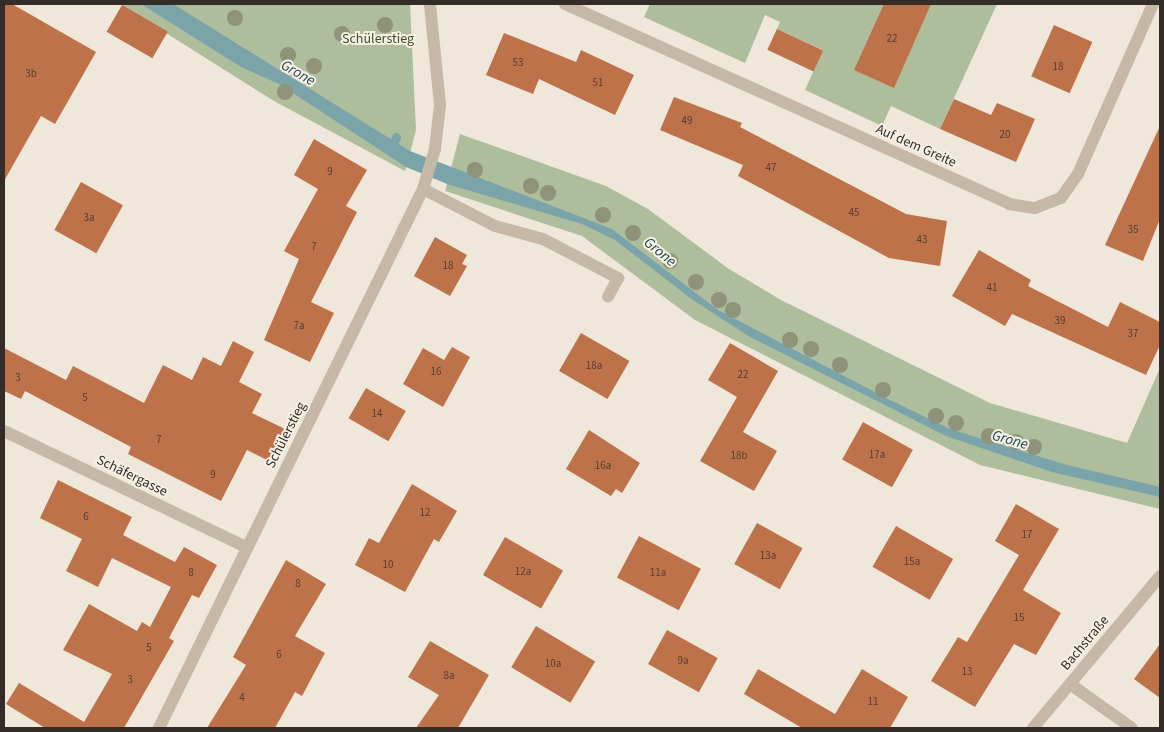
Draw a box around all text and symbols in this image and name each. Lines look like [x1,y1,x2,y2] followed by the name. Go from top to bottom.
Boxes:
[342,31,414,47] park label: Schülerstieg
[887,32,897,46] house number: 22
[278,56,318,90] water label: Grone
[513,56,523,70] house number: 53
[1053,60,1063,74] house number: 18
[25,67,37,81] house number: 3b
[593,76,603,90] house number: 51
[682,114,692,128] house number: 49
[873,121,959,171] street label: Auf dem Greite
[1000,128,1010,142] house number: 20
[766,161,776,175] house number: 47
[327,165,333,179] house number: 9
[849,206,859,220] house number: 45
[83,211,95,225] house number: 3a
[1128,223,1138,237] house number: 35
[640,233,680,271] water label: Grone
[917,233,927,247] house number: 43
[311,240,317,254] house number: 7
[443,259,453,273] house number: 18
[987,281,997,295] house number: 41
[1055,314,1065,328] house number: 39
[293,319,305,333] house number: 7a
[1128,327,1138,341] house number: 37
[586,359,602,373] house number: 18a
[431,365,441,379] house number: 16
[738,368,748,382] house number: 22
[15,371,21,385] house number: 3
[82,391,88,405] house number: 5
[262,399,310,471] street label: Schülerstieg
[372,407,382,421] house number: 14
[990,426,1030,454] water label: Grone
[156,433,162,447] house number: 7
[869,448,885,462] house number: 17a
[730,449,748,463] house number: 18b
[94,452,170,500] street label: Schäfergasse
[595,459,611,473] house number: 16a
[210,468,216,482] house number: 9
[420,506,430,520] house number: 12
[83,510,89,524] house number: 6
[1022,528,1032,542] house number: 17
[760,549,776,563] house number: 13a
[904,555,920,569] house number: 15a
[383,558,393,572] house number: 10
[515,565,531,579] house number: 12a
[188,566,194,580] house number: 8
[650,566,666,580] house number: 11a
[295,577,301,591] house number: 8
[1014,611,1024,625] house number: 15
[1057,612,1113,674] street label: Bachstraße
[146,641,152,655] house number: 5
[276,648,282,662] house number: 6
[677,654,689,668] house number: 9a
[545,657,561,671] house number: 10a
[962,665,972,679] house number: 13
[443,669,455,683] house number: 8a
[127,673,133,687] house number: 3
[239,691,245,705] house number: 4
[868,695,878,709] house number: 11

